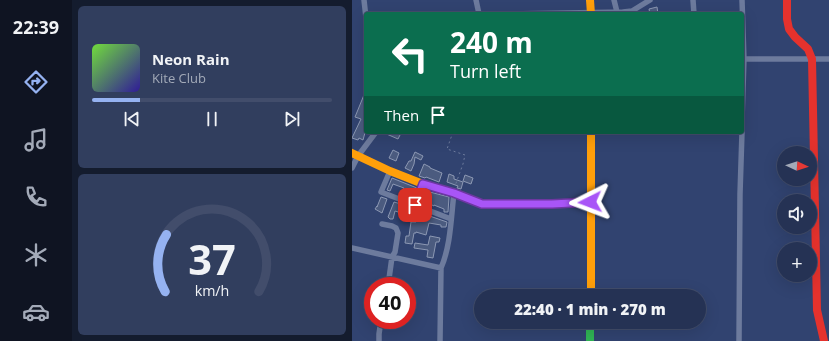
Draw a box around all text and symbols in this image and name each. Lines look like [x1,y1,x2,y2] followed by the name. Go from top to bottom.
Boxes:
[13,15,59,39] text: 22:39
[450,23,533,61] text: 240 m
[384,28,436,80] icon: left
[152,49,230,69] text: Neon Rain
[450,59,521,83] text: Turn left
[22,68,50,96] icon: directions
[152,69,206,87] text: Kite Club
[427,104,449,126] icon: arrive
[384,105,419,125] text: Then
[121,108,143,130] icon: previous
[201,108,223,130] icon: pause
[281,108,303,130] icon: next
[22,126,50,154] icon: music
[777,146,817,186] north arrow
[777,146,817,282] map controls
[569,181,611,223] position arrow
[22,183,50,211] icon: phone
[398,188,432,222] pin
[404,194,426,216] icon: arrive
[777,194,817,234] button: sound
[188,231,236,287] text: 37
[22,241,50,269] icon: climate
[777,242,817,282] button: +
[364,277,416,329] speed limit sign: 40
[195,281,229,300] text: km/h
[22,298,50,326] icon: car
[514,299,666,319] text: 22:40 · 1 min · 270 m

